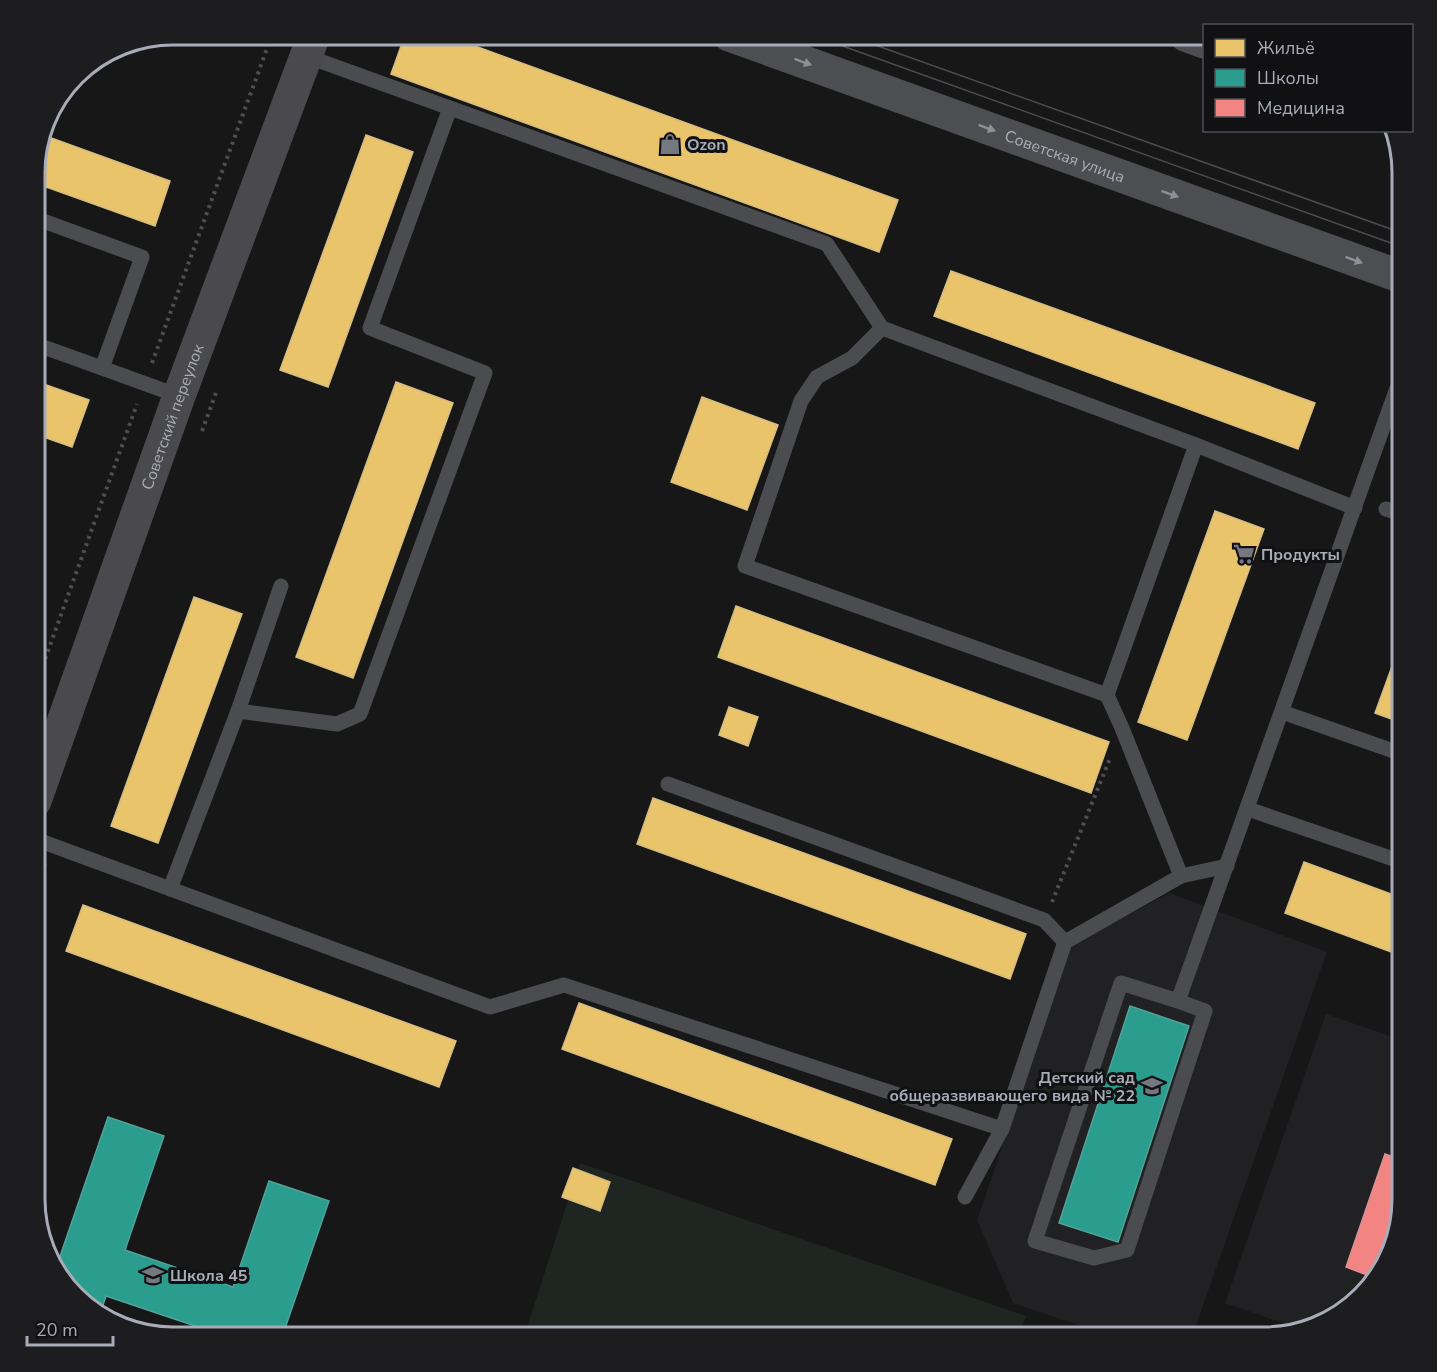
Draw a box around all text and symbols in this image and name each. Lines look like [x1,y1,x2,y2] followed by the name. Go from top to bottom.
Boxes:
[1203,24,1413,132] legend
[1257,36,1315,60] text: Жильё
[795,57,813,67] one-way arrow
[1257,66,1319,90] text: Школы
[1257,96,1345,120] text: Медицина
[978,123,996,133] one-way arrow
[1001,125,1128,188] street label: Советская улица
[658,132,682,156] shop icon: Ozon
[687,134,726,156] place label: Ozon
[1162,189,1180,199] one-way arrow
[1345,255,1363,265] one-way arrow
[137,340,210,493] street label: Советский переулок
[1232,542,1256,566] supermarket icon: Продукты
[1261,544,1340,566] place label: Продукты
[890,1067,1135,1107] place label: Детский сад общеразвивающего вида № 22
[1140,1074,1164,1098] school or university icon: Детский сад общеразвивающего вида № 22
[141,1263,165,1287] school or university icon: Школа 45
[170,1265,247,1287] place label: Школа 45
[27,1309,112,1347] scale bar
[36,1318,78,1342] text: 20 m

